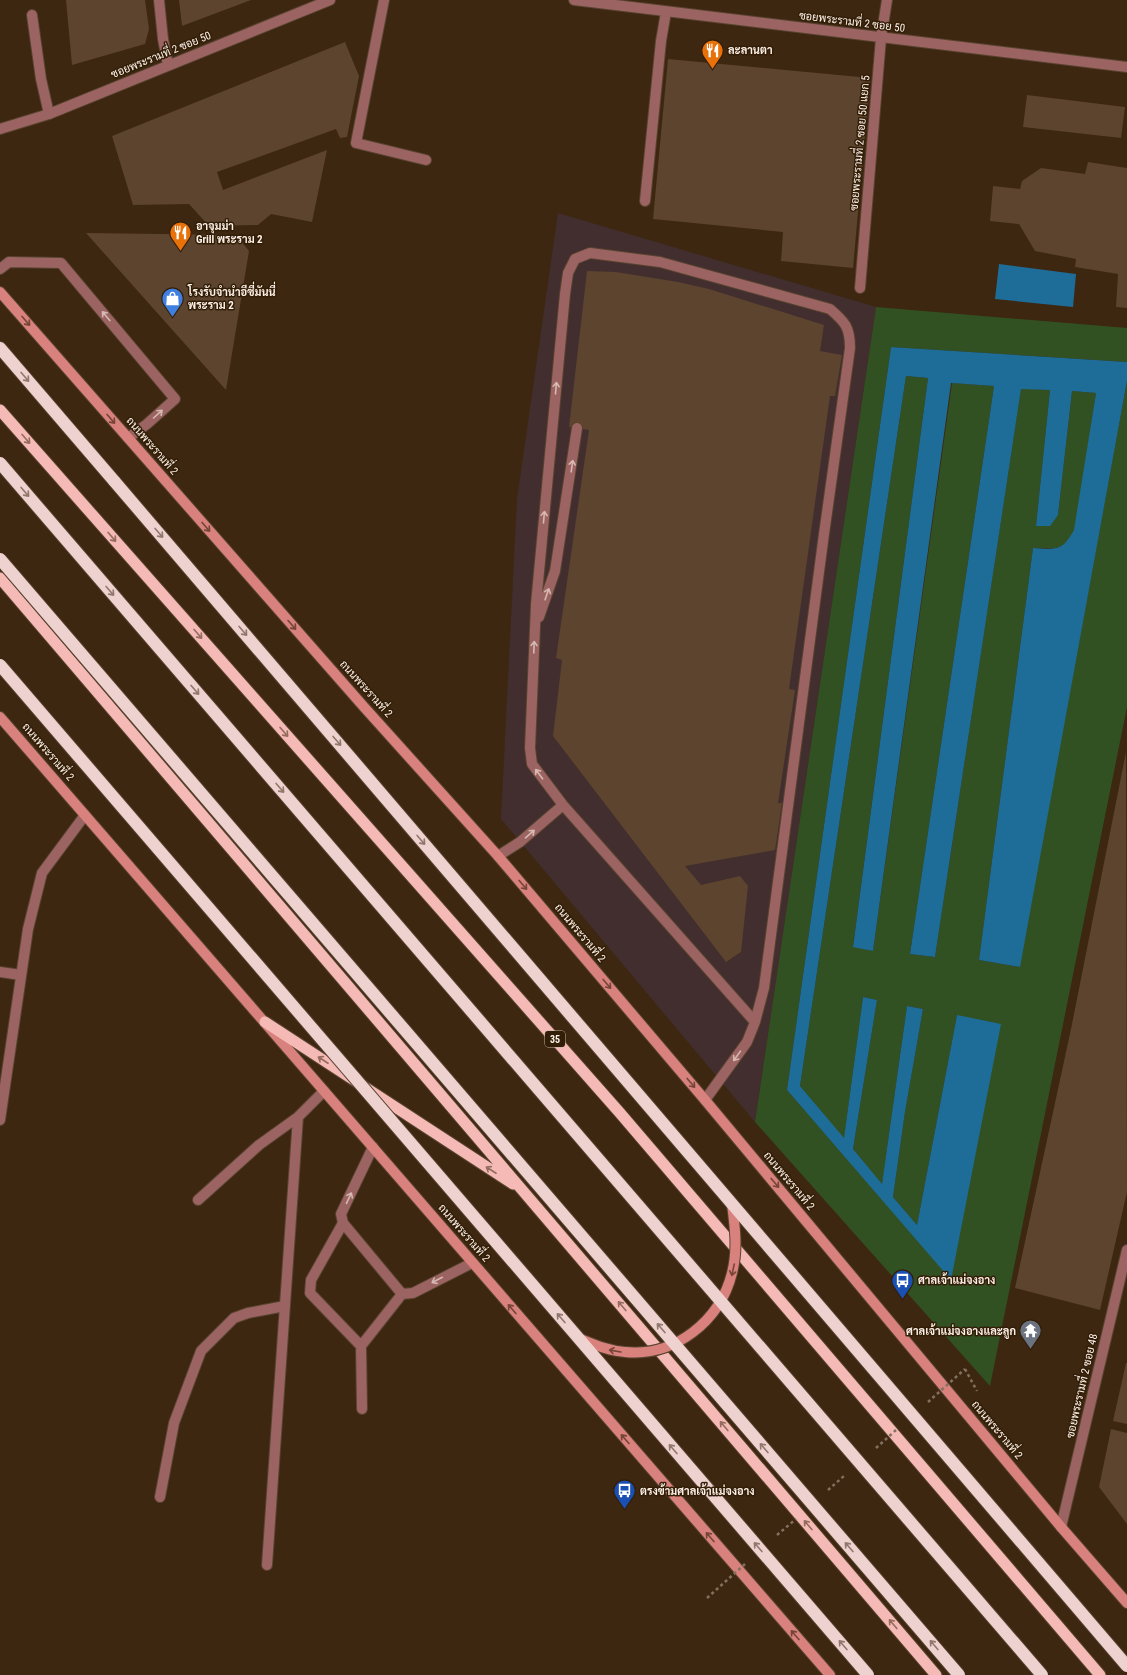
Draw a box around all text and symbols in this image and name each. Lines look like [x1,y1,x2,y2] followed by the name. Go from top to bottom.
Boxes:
[798,4,906,35] street label: ซอยพระรามที่ 2 ซอย 50
[107,24,213,81] street label: ซอยพระรามที่ 2 ซอย 50
[699,37,725,70] restaurant icon: ละลานตา
[728,44,773,57] place label: ละลานตา
[843,74,872,211] street label: ซอยพระรามที่ 2 ซอย 50 แยก 5
[167,219,193,252] restaurant icon: อาจุมม่า Grill พระราม 2
[196,219,263,246] place label: อาจุมม่า Grill พระราม 2
[187,281,276,312] place label: โรงรับจำนำอีซี่มันนี่ พระราม 2
[159,285,185,318] shop icon: โรงรับจำนำอีซี่มันนี่ พระราม 2
[101,311,110,322] one-way arrow
[21,316,30,326] one-way arrow
[21,372,30,383] one-way arrow
[552,382,560,395] one-way arrow
[153,409,163,418] one-way arrow
[123,411,184,477] street label: ถนนพระรามที่ 2
[107,414,116,424] one-way arrow
[21,434,30,445] one-way arrow
[568,460,576,473] one-way arrow
[21,487,30,498] one-way arrow
[540,511,548,524] one-way arrow
[201,522,211,532] one-way arrow
[154,527,163,538] one-way arrow
[107,532,116,542] one-way arrow
[106,586,115,596] one-way arrow
[544,588,552,600] one-way arrow
[287,620,297,630] one-way arrow
[239,626,248,637] one-way arrow
[193,629,202,640] one-way arrow
[530,641,537,654] one-way arrow
[337,655,399,720] street label: ถนนพระรามที่ 2
[190,684,199,695] one-way arrow
[19,717,80,783] street label: ถนนพระรามที่ 2
[279,727,289,737] one-way arrow
[332,736,341,746] one-way arrow
[535,769,543,780] one-way arrow
[275,783,284,794] one-way arrow
[524,829,535,838] one-way arrow
[417,834,426,845] one-way arrow
[518,880,527,891] one-way arrow
[552,898,612,965] street label: ถนนพระรามที่ 2
[603,979,612,990] one-way arrow
[545,1031,565,1047] road number: 35
[733,1050,741,1061] one-way arrow
[317,1056,329,1064] one-way arrow
[687,1078,696,1089] one-way arrow
[761,1146,821,1213] street label: ถนนพระรามที่ 2
[485,1165,497,1173] one-way arrow
[770,1178,779,1188] one-way arrow
[346,1192,353,1204] one-way arrow
[435,1198,496,1264] street label: ถนนพระรามที่ 2
[728,1263,736,1276] one-way arrow
[890,1267,916,1300] bus stop icon: ศาลเจ้าแม่จงอาง
[918,1272,995,1287] place label: ศาลเจ้าแม่จงอาง
[432,1277,444,1285] one-way arrow
[617,1301,626,1311] one-way arrow
[508,1304,517,1314] one-way arrow
[556,1313,565,1324] one-way arrow
[1018,1318,1044,1351] temple icon: ศาลเจ้าแม่จงอางและลูก
[657,1323,666,1334] one-way arrow
[906,1323,1016,1339] place label: ศาลเจ้าแม่จงอางและลูก
[1059,1331,1100,1439] street label: ซอยพระรามที่ 2 ซอย 48
[609,1346,622,1354] one-way arrow
[969,1395,1029,1462] street label: ถนนพระรามที่ 2
[720,1421,729,1432] one-way arrow
[621,1434,630,1444] one-way arrow
[668,1443,677,1454] one-way arrow
[760,1443,769,1454] one-way arrow
[611,1478,637,1511] bus stop icon: ตรงข้ามศาลเจ้าแม่จงอาง
[640,1483,755,1498] place label: ตรงข้ามศาลเจ้าแม่จงอาง
[804,1520,813,1530] one-way arrow
[706,1532,715,1542] one-way arrow
[844,1541,853,1552] one-way arrow
[753,1542,762,1552] one-way arrow
[888,1619,897,1629] one-way arrow
[791,1630,800,1640] one-way arrow
[838,1640,847,1651] one-way arrow
[929,1640,938,1651] one-way arrow

